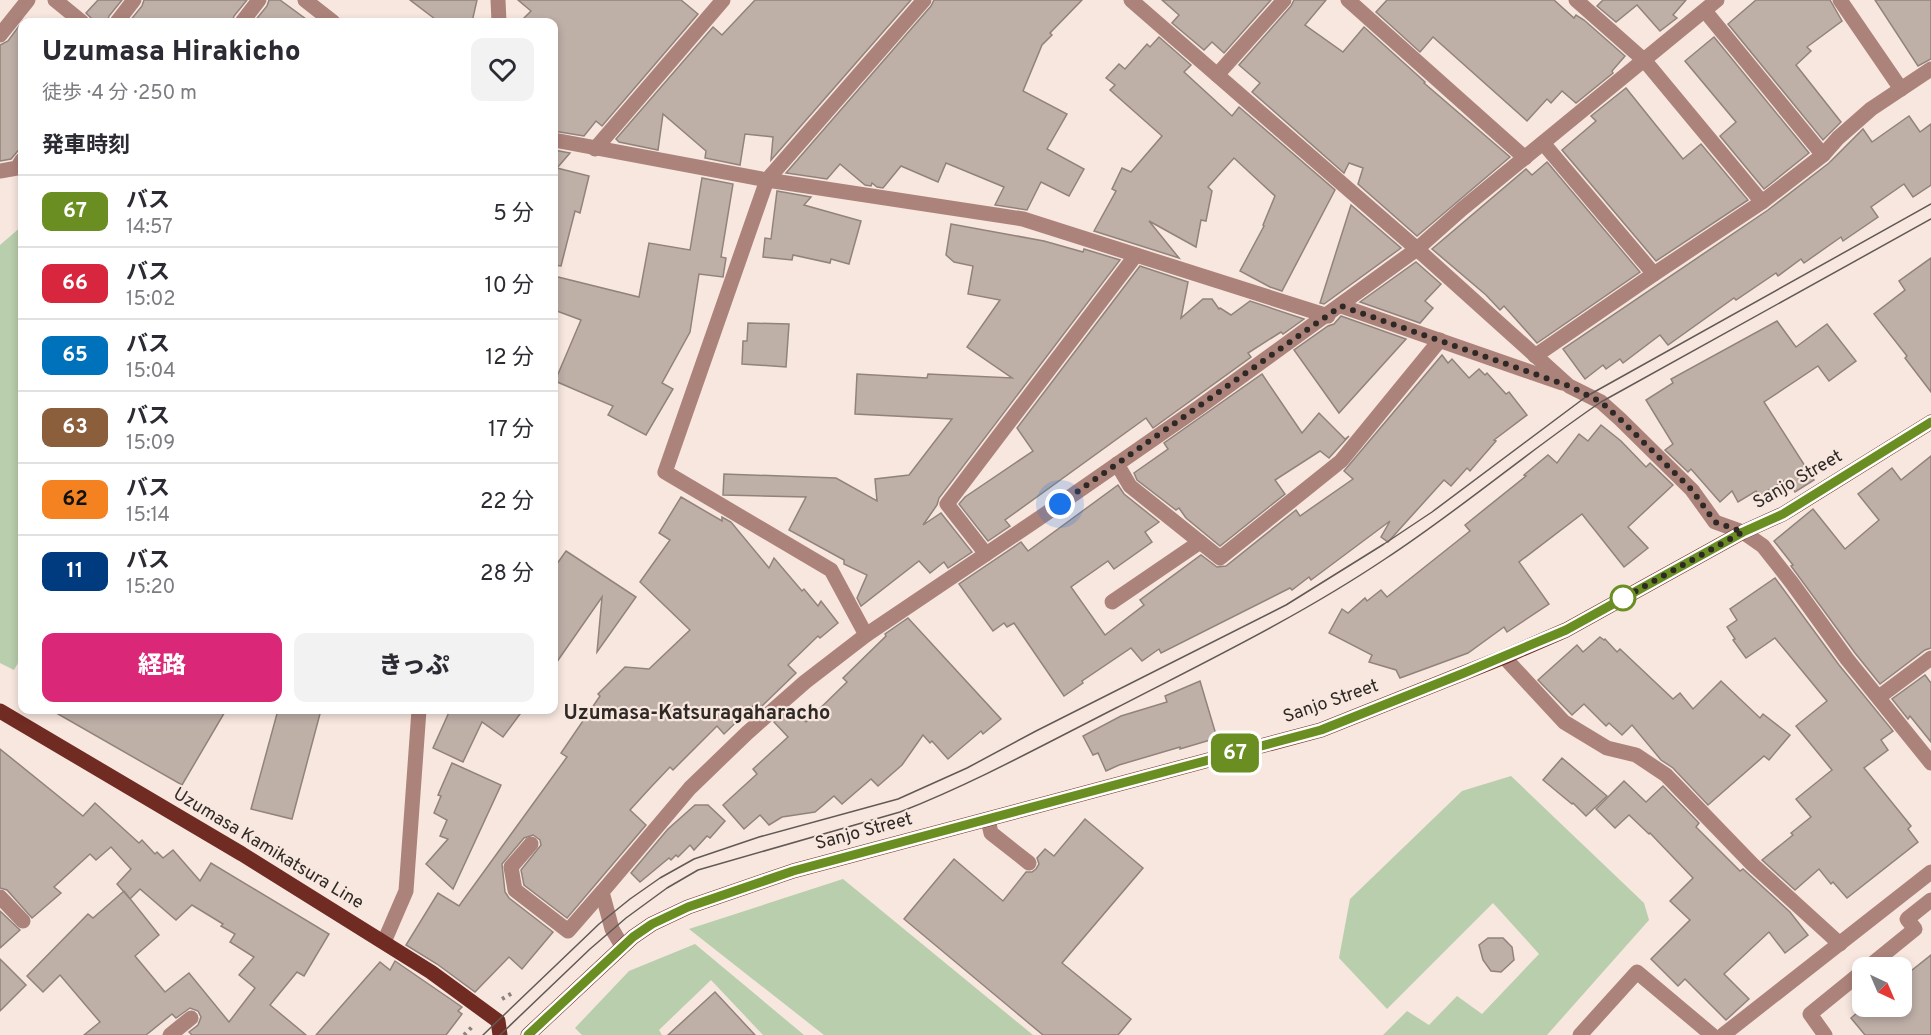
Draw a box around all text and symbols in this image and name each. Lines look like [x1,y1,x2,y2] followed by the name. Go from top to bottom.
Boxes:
[42,35,301,71] text: Uzumasa Hirakicho
[471,38,534,101] button: heart
[42,81,197,107] text: 徒歩 · 4 分 · 250 m
[42,133,130,160] text: 発車時刻
[126,188,170,215] text: バス
[63,198,87,225] text: 67
[493,201,534,228] text: 5 分
[126,215,173,241] text: 14:57
[126,260,170,287] text: バス
[62,270,88,297] text: 66
[485,273,534,300] text: 10 分
[126,287,175,313] text: 15:02
[126,332,170,359] text: バス
[62,342,88,369] text: 65
[485,345,534,372] text: 12 分
[126,359,176,385] text: 15:04
[126,404,170,431] text: バス
[62,414,88,441] text: 63
[488,417,534,444] text: 17 分
[126,431,175,457] text: 15:09
[1749,445,1847,515] street label: Sanjo Street
[126,476,170,503] text: バス
[62,486,88,513] text: 62
[480,489,534,516] text: 22 分
[1045,489,1075,519] your location
[126,503,170,529] text: 15:14
[126,548,170,575] text: バス
[67,558,83,585] text: 11
[480,561,534,588] text: 28 分
[126,575,175,601] text: 15:20
[1610,585,1636,611] unlabelled marker
[42,633,282,702] button: 経路
[294,633,534,702] button: きっぷ
[1280,675,1382,729] street label: Sanjo Street
[564,701,830,727] district label: Uzumasa-Katsuragaharacho
[1208,734,1262,772] line badge: 67
[1223,740,1247,767] text: 67
[169,783,367,915] street label: Uzumasa Kamikatsura Line
[813,808,915,856] street label: Sanjo Street
[1852,957,1912,1017] north arrow
[1852,957,1912,1017] map controls

